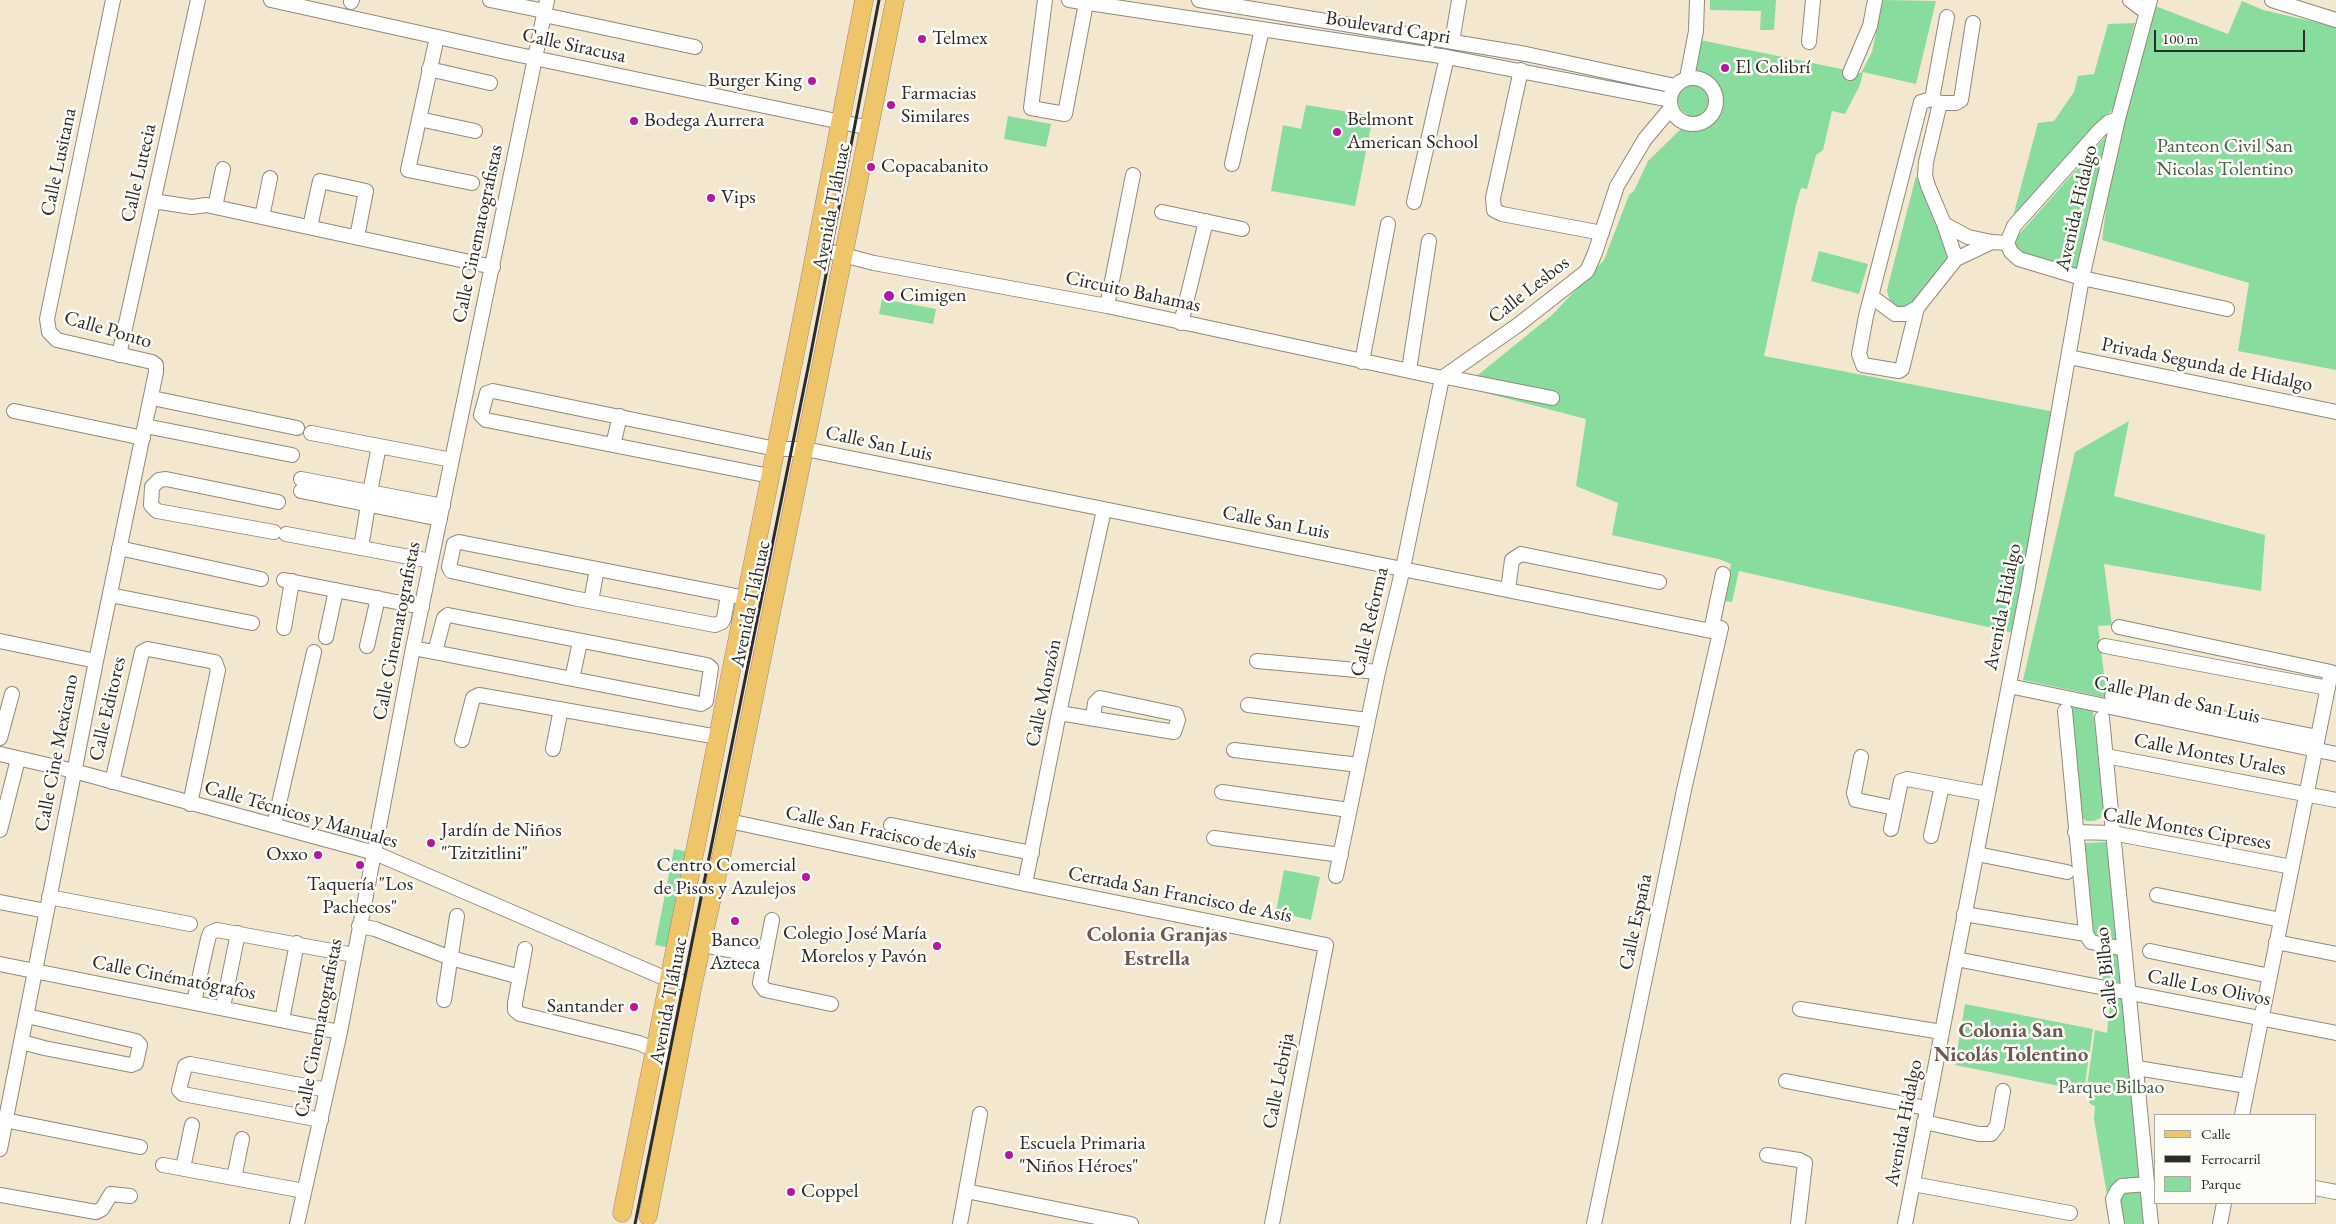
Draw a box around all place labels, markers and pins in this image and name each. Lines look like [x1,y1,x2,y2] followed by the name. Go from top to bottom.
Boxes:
[932,27,988,51] place label: Telmex
[916,33,928,45] marker: Telmex
[1735,56,1810,80] place label: El Colibrí
[1719,62,1731,74] marker: El Colibrí
[708,69,802,93] place label: Burger King
[806,75,818,87] marker: Burger King
[901,82,976,129] place label: Farmacias Similares
[885,99,897,111] marker: Farmacias Similares
[1347,108,1478,155] place label: Belmont American School
[644,109,764,133] place label: Bodega Aurrera
[628,115,640,127] marker: Bodega Aurrera
[1331,126,1343,138] marker: Belmont American School
[881,155,988,179] place label: Copacabanito
[865,161,877,173] marker: Copacabanito
[721,186,756,210] place label: Vips
[705,192,717,204] marker: Vips
[900,284,967,308] place label: Cimigen
[882,289,896,303] marker: Cimigen
[441,819,562,866] place label: Jardín de Niños "Tzitzitlini"
[425,837,437,849] marker: Jardín de Niños "Tzitzitlini"
[266,843,308,867] place label: Oxxo
[312,849,324,861] marker: Oxxo
[654,854,796,901] place label: Centro Comercial de Pisos y Azulejos
[354,859,366,871] marker: Taquería "Los Pachecos"
[800,871,812,883] marker: Centro Comercial de Pisos y Azulejos
[307,873,413,920] place label: Taquería "Los Pachecos"
[729,915,741,927] marker: Banco Azteca
[783,922,927,969] place label: Colegio José María Morelos y Pavón
[710,929,760,976] place label: Banco Azteca
[931,940,943,952] marker: Colegio José María Morelos y Pavón
[547,995,624,1019] place label: Santander
[628,1001,640,1013] marker: Santander
[1019,1132,1146,1179] place label: Escuela Primaria "Niños Héroes"
[1003,1149,1015,1161] marker: Escuela Primaria "Niños Héroes"
[801,1180,858,1204] place label: Coppel
[785,1186,797,1198] marker: Coppel

